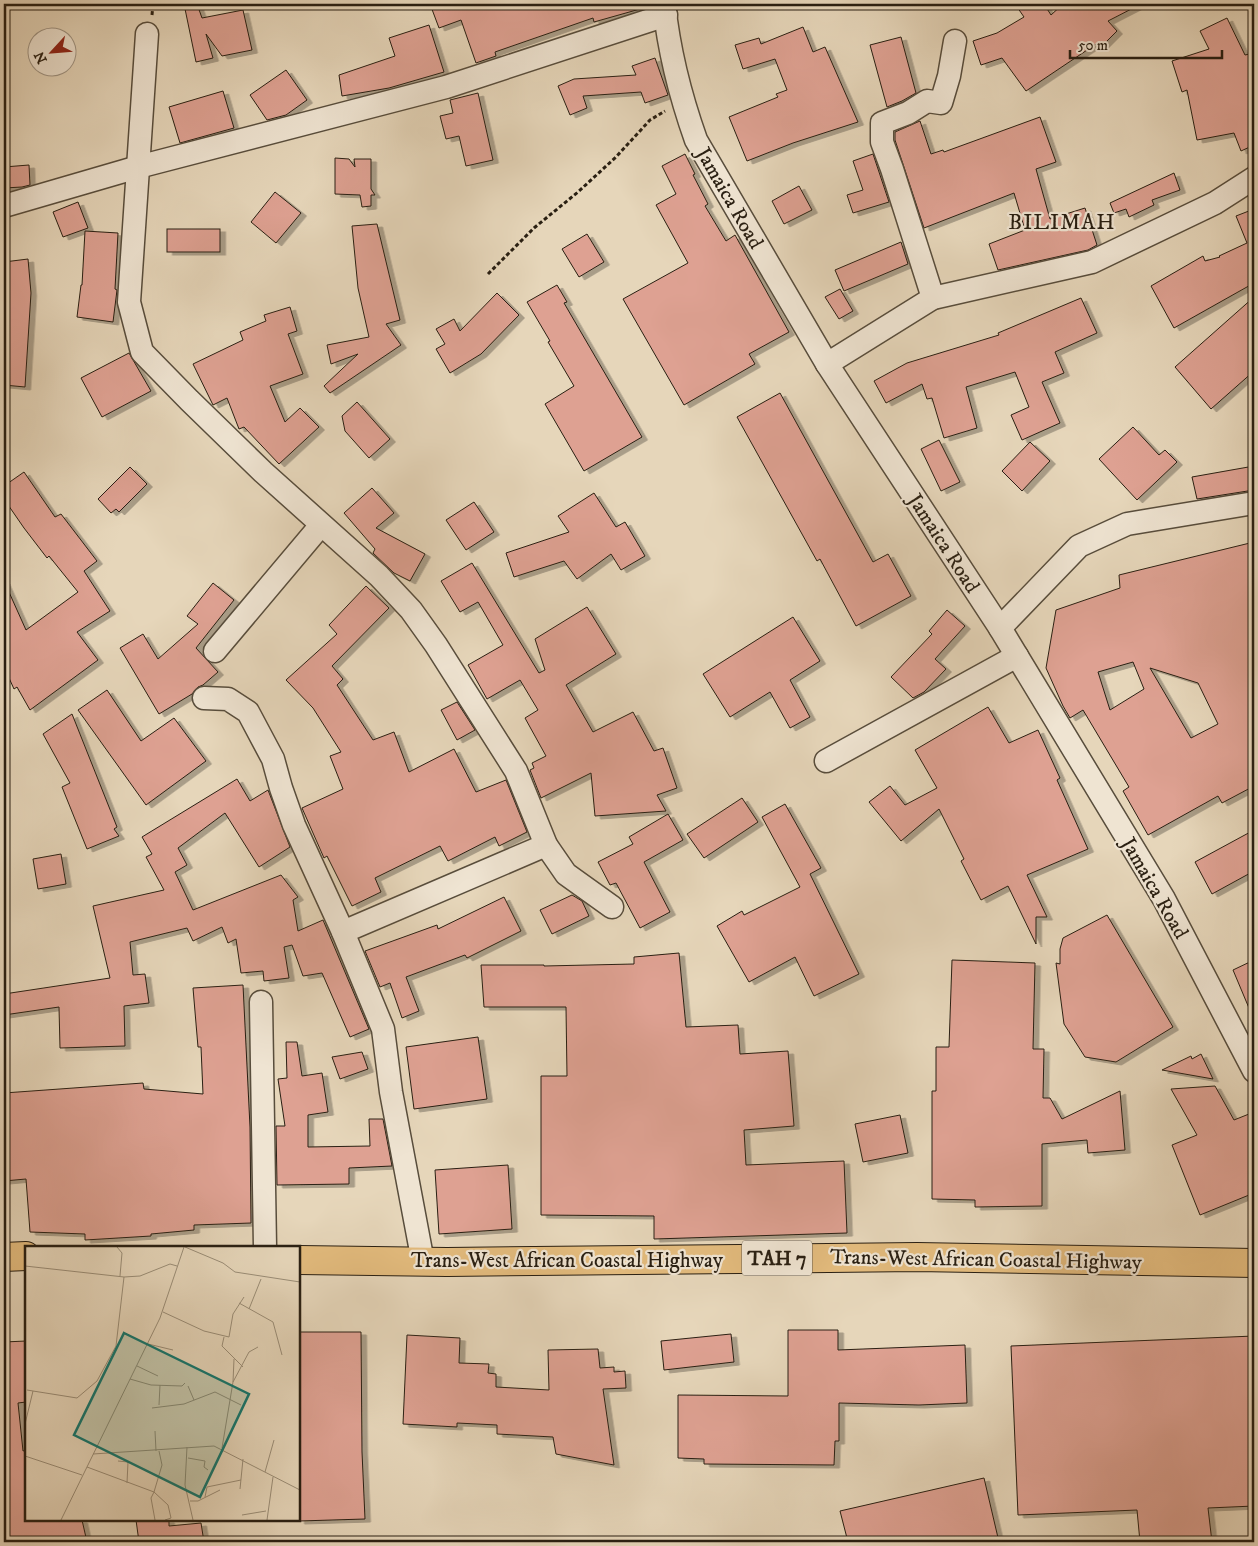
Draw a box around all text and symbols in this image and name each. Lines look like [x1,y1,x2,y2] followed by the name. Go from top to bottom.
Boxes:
[28,28,78,78] north arrow
[1070,28,1223,60] scale bar
[1078,36,1108,55] text: 50 m
[30,48,52,66] text: N
[689,141,769,254] street label: Jamaica Road
[1008,209,1116,236] district label: BILIMAH
[900,487,985,598] street label: Jamaica Road
[1114,831,1194,944] street label: Jamaica Road
[742,1240,812,1276] road number: TAH 7
[830,1244,1143,1276] street label: Trans-West African Coastal Highway
[25,1246,300,1521] inset map
[411,1248,724,1274] street label: Trans-West African Coastal Highway

